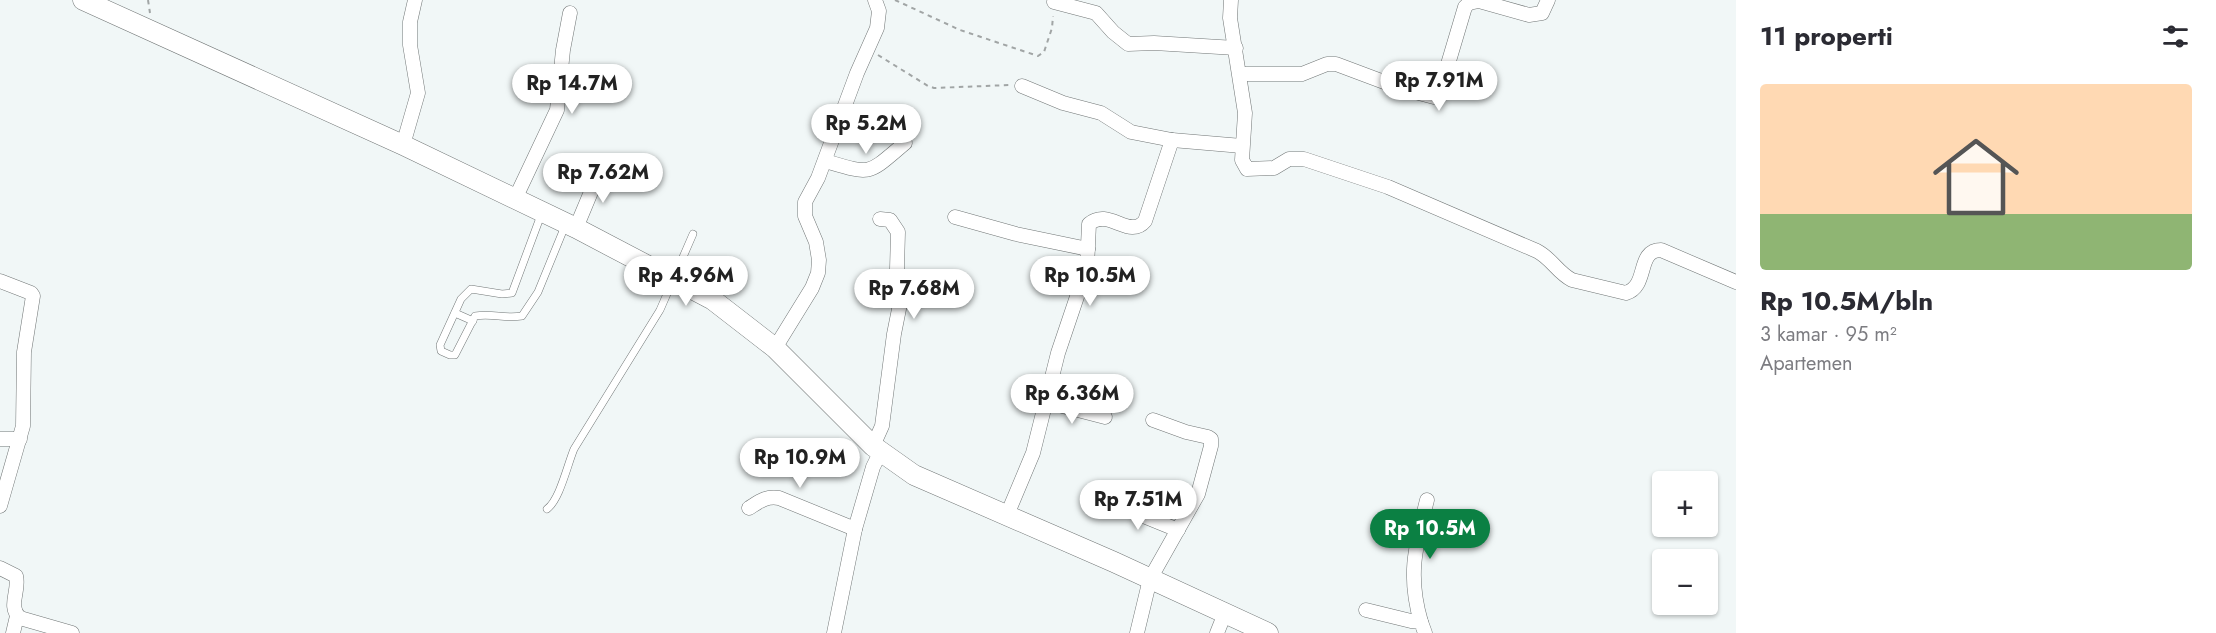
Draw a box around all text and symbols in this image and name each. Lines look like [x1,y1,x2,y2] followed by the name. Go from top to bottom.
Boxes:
[1760,17,1893,55] text: 11 properti
[2159,20,2192,53] icon: filters
[1377,61,1501,112] pin: Rp 7.91M
[510,64,634,115] pin: Rp 14.7M
[1394,66,1484,95] text: Rp 7.91M
[526,69,618,98] text: Rp 14.7M
[811,104,921,155] pin: Rp 5.2M
[825,109,907,138] text: Rp 5.2M
[1922,123,2030,231] icon: home
[541,153,665,204] pin: Rp 7.62M
[557,158,649,187] text: Rp 7.62M
[624,256,748,307] pin: Rp 4.96M
[1028,256,1152,307] pin: Rp 10.5M
[638,261,734,290] text: Rp 4.96M
[1044,261,1136,290] text: Rp 10.5M
[852,269,976,320] pin: Rp 7.68M
[868,274,960,303] text: Rp 7.68M
[1760,282,1933,320] text: Rp 10.5M/bln
[1760,320,1897,349] text: 3 kamar · 95 m²
[1760,349,1853,378] text: Apartemen
[1010,374,1134,425] pin: Rp 6.36M
[1025,379,1119,408] text: Rp 6.36M
[738,438,862,489] pin: Rp 10.9M
[754,443,846,472] text: Rp 10.9M
[1652,471,1718,615] map controls
[1652,471,1718,537] button: +
[1076,480,1200,531] pin: Rp 7.51M
[1094,485,1182,514] text: Rp 7.51M
[1368,509,1492,560] pin: Rp 10.5M
[1384,514,1476,543] text: Rp 10.5M
[1652,549,1718,615] button: −

